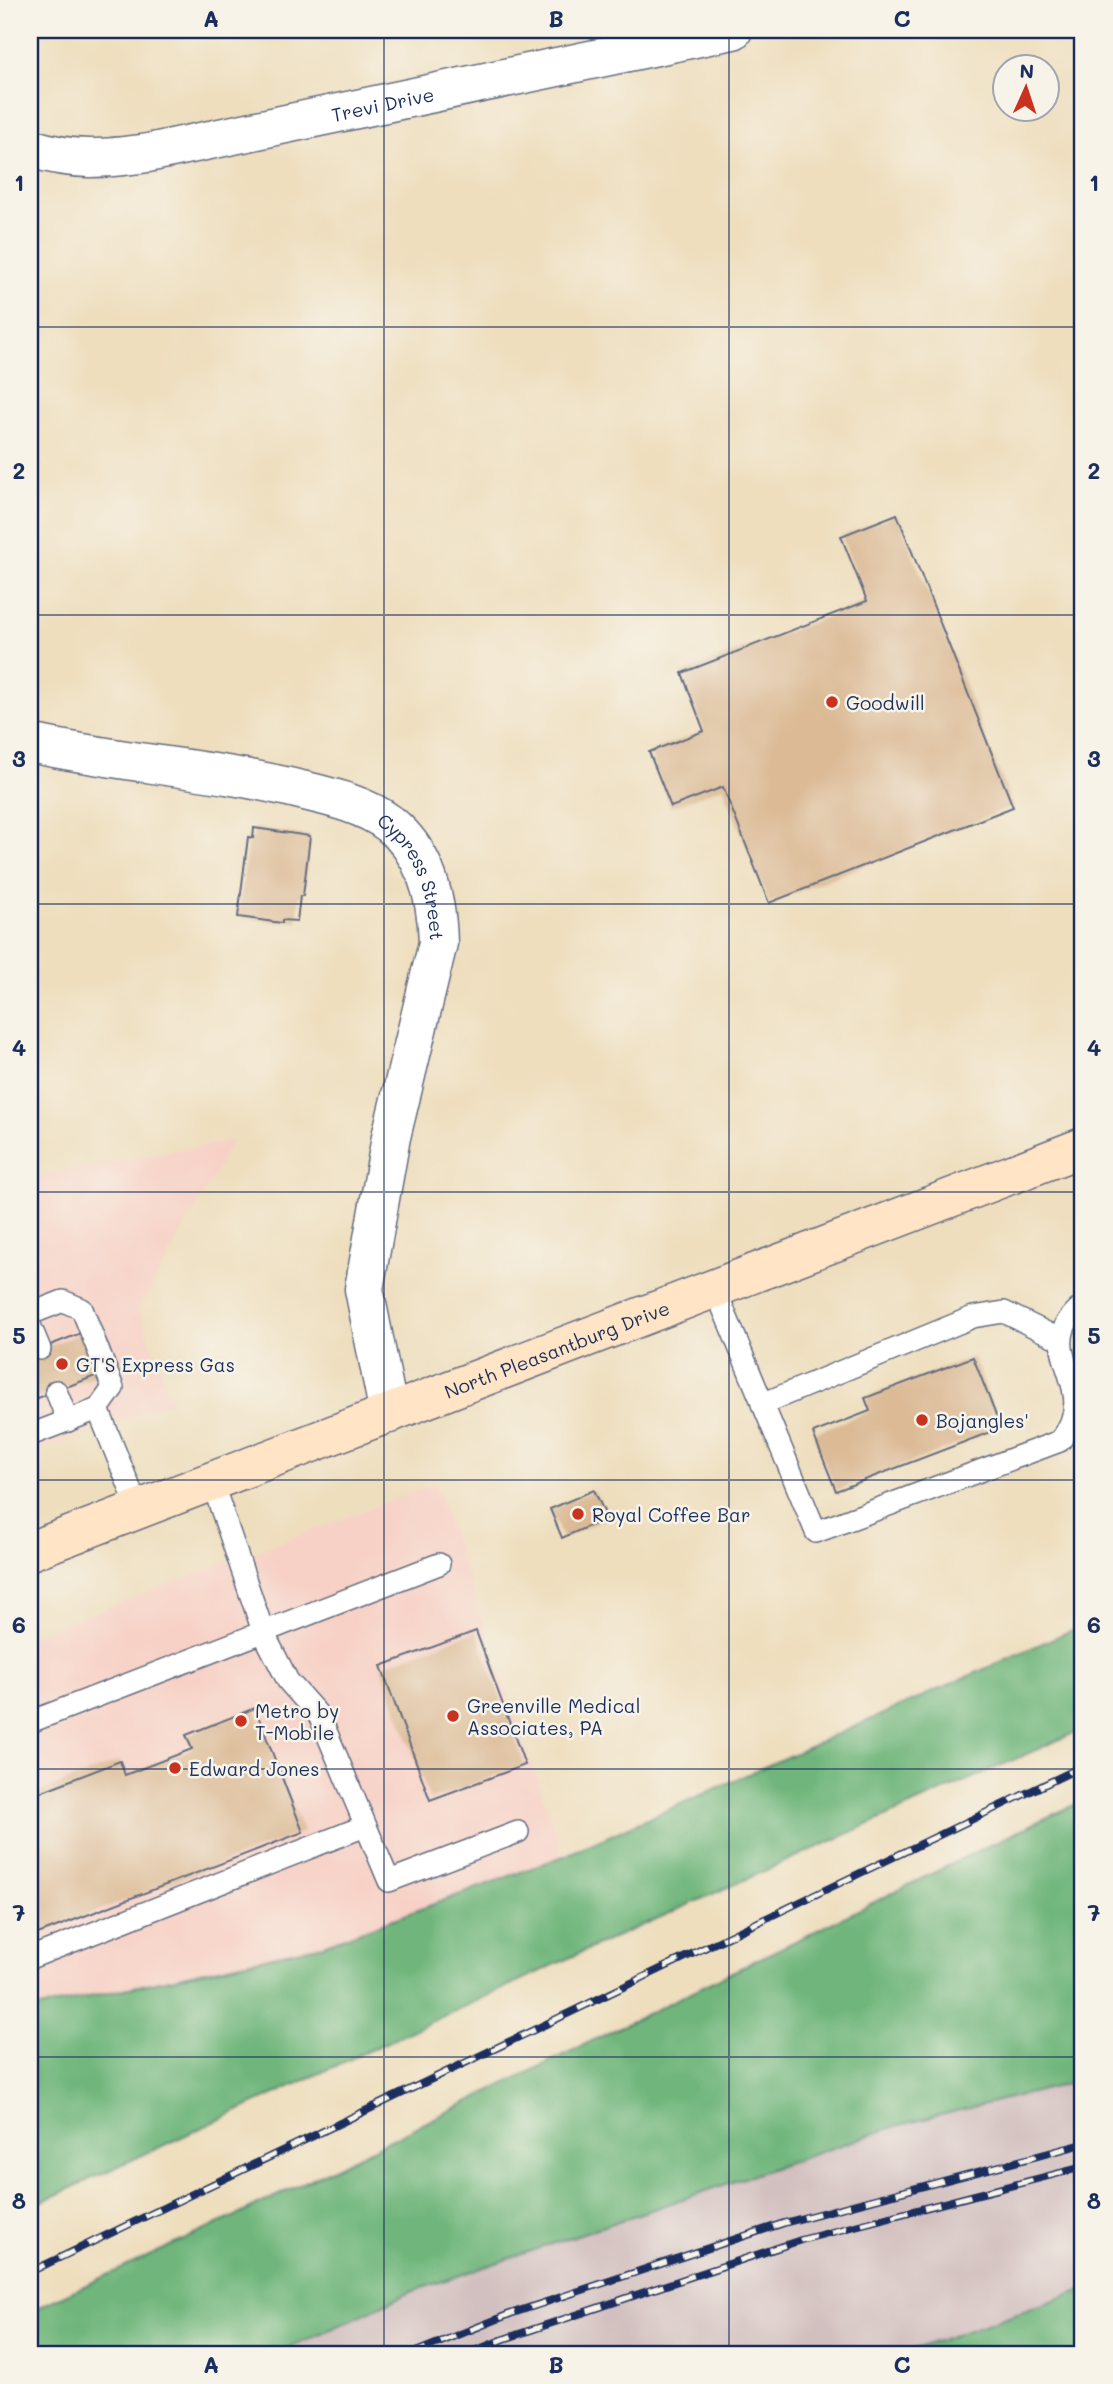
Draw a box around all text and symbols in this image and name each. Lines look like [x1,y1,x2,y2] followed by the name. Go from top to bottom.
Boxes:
[203,3,219,33] text: A
[548,3,564,33] text: B
[893,3,911,33] text: C
[990,52,1060,122] north arrow
[1019,58,1035,83] text: N
[329,81,436,127] street label: Trevi Drive
[14,167,24,197] text: 1
[1089,167,1099,197] text: 1
[13,455,25,485] text: 2
[1088,455,1100,485] text: 2
[846,690,925,715] place label: Goodwill
[824,694,840,710] marker: Goodwill
[12,743,26,773] text: 3
[1087,743,1101,773] text: 3
[373,807,450,941] street label: Cypress Street
[12,1032,26,1062] text: 4
[1087,1032,1101,1062] text: 4
[440,1294,673,1404] street label: North Pleasantburg Drive
[12,1320,26,1350] text: 5
[1087,1320,1101,1350] text: 5
[76,1352,235,1377] place label: GT'S Express Gas
[54,1356,70,1372] marker: GT'S Express Gas
[936,1408,1029,1433] place label: Bojangles'
[914,1412,930,1428] marker: Bojangles'
[592,1502,750,1527] place label: Royal Coffee Bar
[570,1506,586,1522] marker: Royal Coffee Bar
[12,1609,26,1639] text: 6
[1087,1609,1101,1639] text: 6
[467,1693,640,1740] place label: Greenville Medical Associates, PA
[255,1698,339,1745] place label: Metro by T-Mobile
[445,1708,461,1724] marker: Greenville Medical Associates, PA
[233,1713,249,1729] marker: Metro by T-Mobile
[189,1756,319,1781] place label: Edward Jones
[167,1760,183,1776] marker: Edward Jones
[13,1897,26,1927] text: 7
[1088,1897,1101,1927] text: 7
[12,2185,26,2215] text: 8
[1087,2185,1101,2215] text: 8
[203,2349,219,2379] text: A
[548,2349,564,2379] text: B
[893,2349,911,2379] text: C

